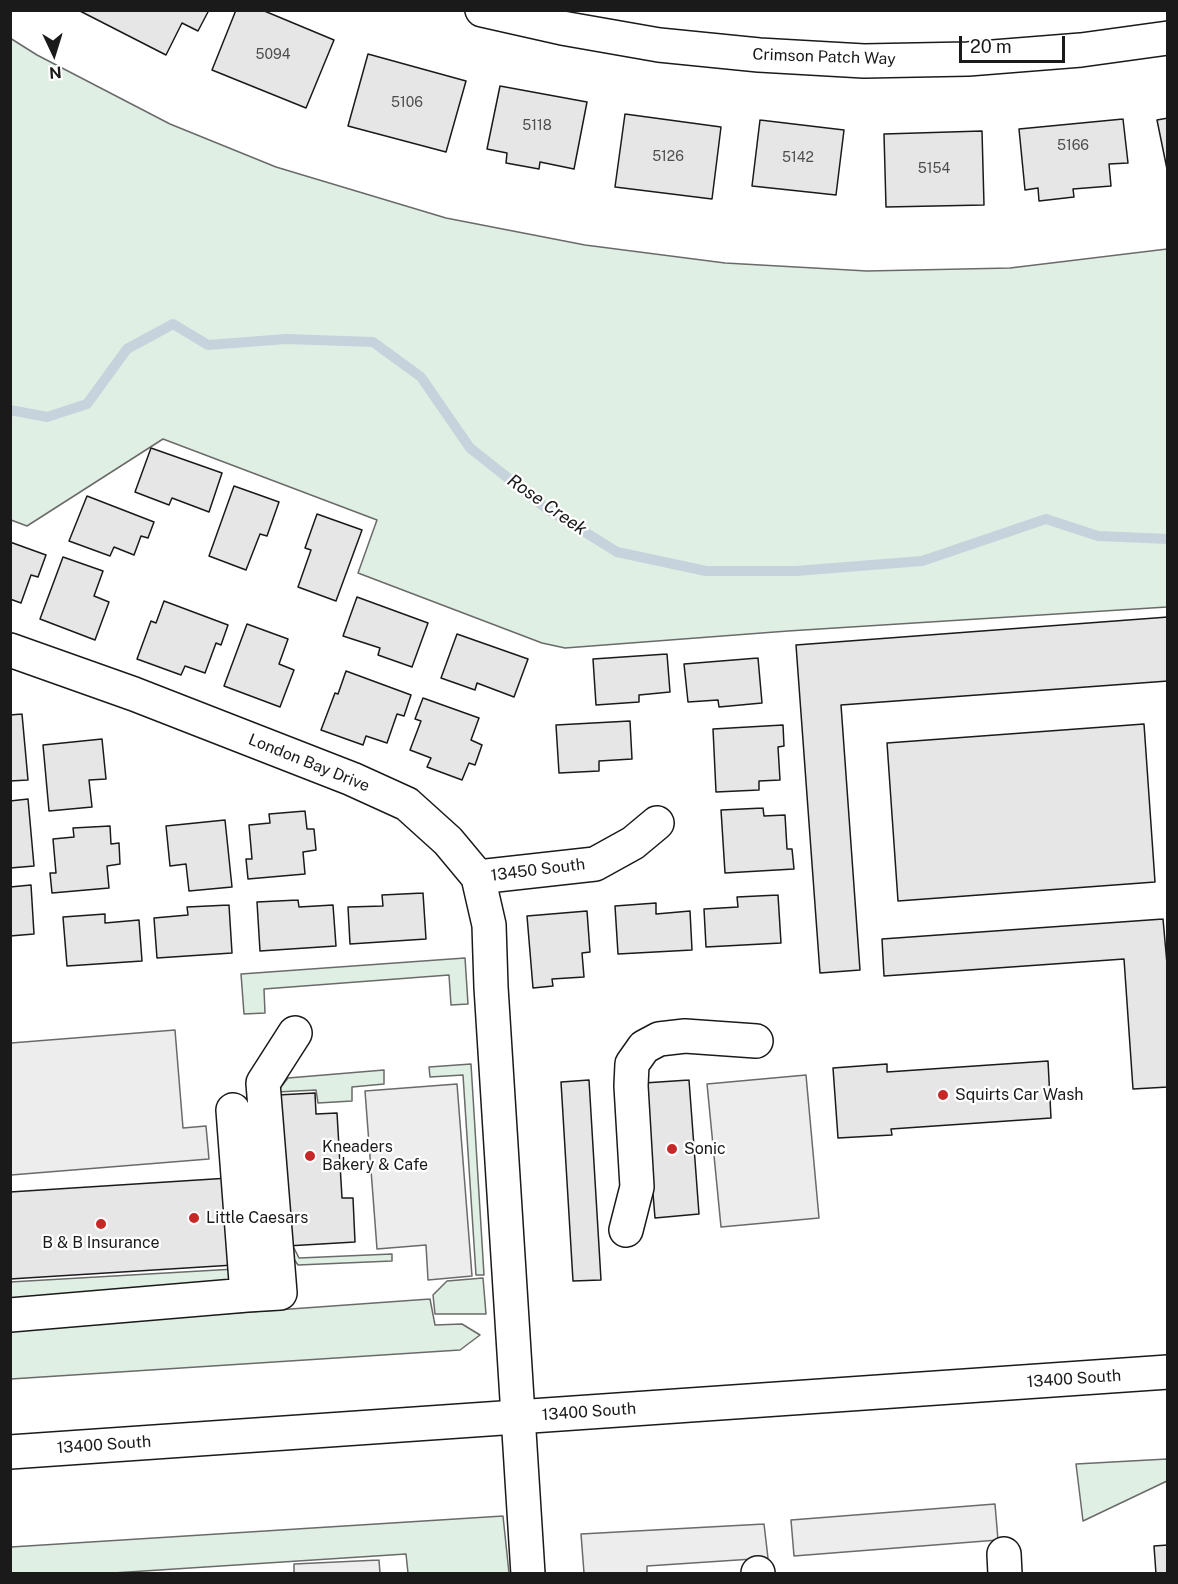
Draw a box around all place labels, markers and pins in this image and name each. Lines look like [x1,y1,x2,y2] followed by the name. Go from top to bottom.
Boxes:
[955,1085,1083,1105] place label: Squirts Car Wash
[936,1088,950,1102] marker: Squirts Car Wash
[322,1137,428,1175] place label: Kneaders Bakery & Cafe
[684,1139,726,1159] place label: Sonic
[665,1142,679,1156] marker: Sonic
[303,1149,317,1163] marker: Kneaders Bakery & Cafe
[206,1208,308,1228] place label: Little Caesars
[187,1211,201,1225] marker: Little Caesars
[94,1217,108,1231] marker: B & B Insurance
[42,1233,160,1253] place label: B & B Insurance

